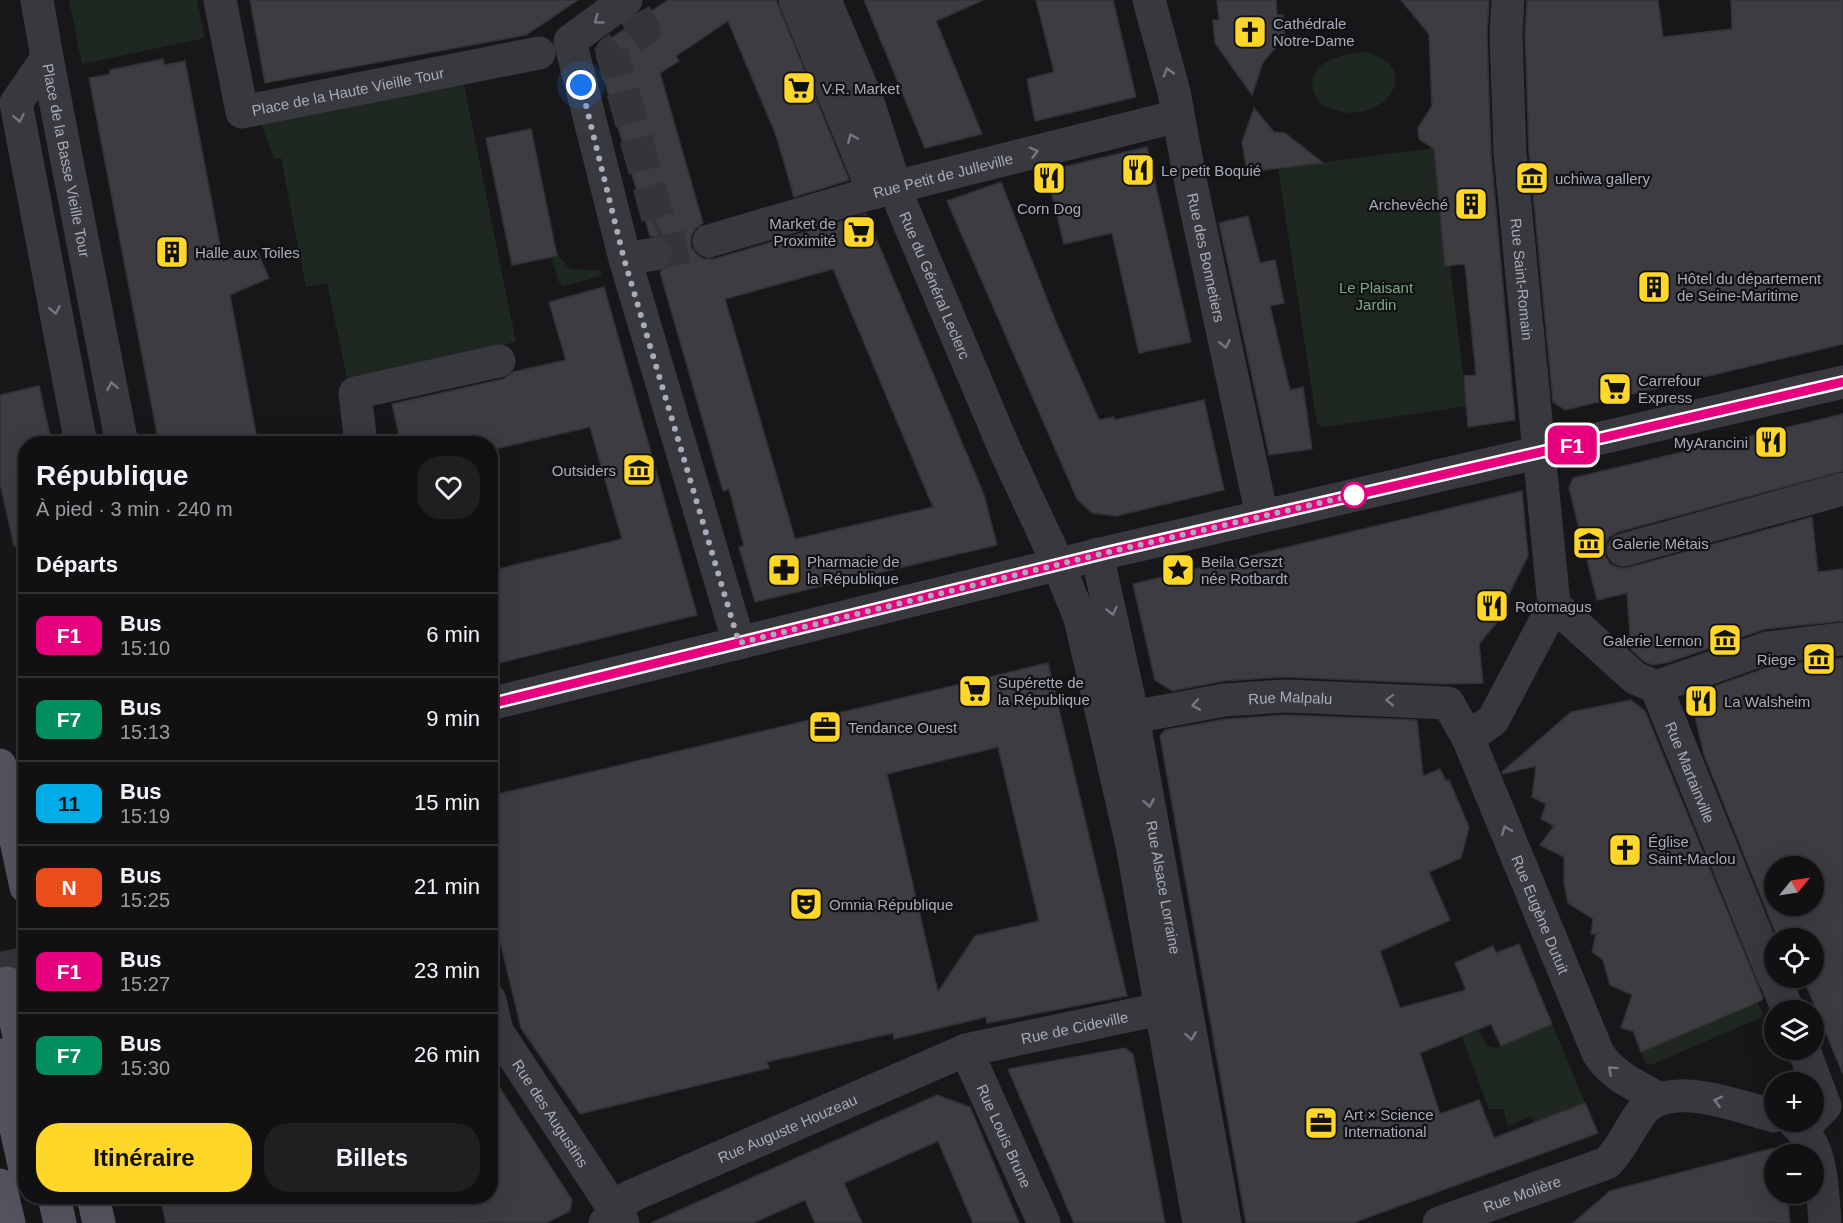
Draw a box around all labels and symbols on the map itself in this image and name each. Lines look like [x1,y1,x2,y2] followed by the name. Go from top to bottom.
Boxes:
[594,13,605,24] one-way arrow
[1232,14,1268,50] church icon: Cathédrale Notre-Dame
[1273,15,1355,49] place label: Cathédrale Notre-Dame
[40,62,94,259] street label: Place de la Basse Vieille Tour
[250,64,445,118] street label: Place de la Haute Vieille Tour
[1163,67,1175,78] one-way arrow
[566,70,596,100] your location
[781,70,817,106] supermarket icon: V.R. Market
[822,80,901,97] place label: V.R. Market
[12,113,25,123] one-way arrow
[847,134,859,145] one-way arrow
[1029,147,1039,160] one-way arrow
[871,149,1014,201] street label: Rue Petit de Julleville
[1120,152,1156,188] restaurant icon: Le petit Boquié
[1031,160,1067,196] restaurant icon: Corn Dog
[1514,160,1550,196] museum icon: uchiwa gallery
[1161,162,1261,179] place label: Le petit Boquié
[1555,170,1651,187] place label: uchiwa gallery
[1453,186,1489,222] building icon: Archevêché
[1185,191,1229,324] street label: Rue des Bonnetiers
[1369,196,1448,213] place label: Archevêché
[1017,200,1081,217] place label: Corn Dog
[897,209,974,362] street label: Rue du Général Leclerc
[841,214,877,250] supermarket icon: Market de Proximité
[769,215,836,249] place label: Market de Proximité
[1508,217,1537,341] street label: Rue Saint-Romain
[154,234,190,270] building icon: Halle aux Toiles
[195,244,300,261] place label: Halle aux Toiles
[1636,269,1672,305] building icon: Hôtel du département de Seine-Maritime
[1677,270,1822,304] place label: Hôtel du département de Seine-Maritime
[1339,279,1414,313] park label: Le Plaisant Jardin
[48,305,60,314] one-way arrow
[1218,339,1231,349] one-way arrow
[1597,371,1633,407] supermarket icon: Carrefour Express
[1638,372,1701,406] place label: Carrefour Express
[106,382,119,392] one-way arrow
[1753,424,1789,460] restaurant icon: MyArancini
[1545,426,1599,464] line badge: F1
[1674,434,1748,451] place label: MyArancini
[621,452,657,488] museum icon: Outsiders
[552,462,616,479] place label: Outsiders
[1341,482,1367,508] unlabelled marker
[1571,525,1607,561] museum icon: Galerie Métais
[1612,535,1709,552] place label: Galerie Métais
[766,552,802,588] pharmacy icon: Pharmacie de la République
[1160,552,1196,588] place icon: Beila Gerszt née Rotbardt
[807,553,900,587] place label: Pharmacie de la République
[1201,553,1289,587] place label: Beila Gerszt née Rotbardt
[1474,588,1510,624] restaurant icon: Rotomagus
[1515,598,1592,615] place label: Rotomagus
[1104,606,1117,616] one-way arrow
[1707,622,1743,658] museum icon: Galerie Lernon
[1603,632,1702,649] place label: Galerie Lernon
[1801,641,1837,677] museum icon: Riege
[1757,651,1796,668] place label: Riege
[957,673,993,709] supermarket icon: Supérette de la République
[998,674,1090,708] place label: Supérette de la République
[1683,683,1719,719] restaurant icon: La Walsheim
[1248,687,1333,707] street label: Rue Malpalu
[1724,693,1810,710] place label: La Walsheim
[1385,694,1394,707] one-way arrow
[1191,698,1201,711] one-way arrow
[807,709,843,745] office icon: Tendance Ouest
[848,719,958,736] place label: Tendance Ouest
[1662,719,1719,825] street label: Rue Martainville
[1142,797,1155,807] one-way arrow
[1144,819,1184,955] street label: Rue Alsace Lorraine
[1501,826,1513,837] one-way arrow
[1607,832,1643,868] church icon: Église Saint-Maclou
[1648,833,1736,867] place label: Église Saint-Maclou
[1509,853,1573,977] street label: Rue Eugène Dutuit
[1764,856,1824,916] north arrow
[788,886,824,922] theatre icon: Omnia République
[829,896,953,913] place label: Omnia République
[1019,1007,1130,1047] street label: Rue de Cideville
[1184,1030,1197,1040] one-way arrow
[509,1056,592,1170] street label: Rue des Augustins
[1608,1066,1618,1077] one-way arrow
[974,1081,1035,1190] street label: Rue Louis Brune
[715,1090,859,1166] street label: Rue Auguste Houzeau
[1713,1096,1723,1109] one-way arrow
[1303,1105,1339,1141] office icon: Art × Science International
[1344,1106,1434,1140] place label: Art × Science International
[1481,1172,1563,1215] street label: Rue Molière

